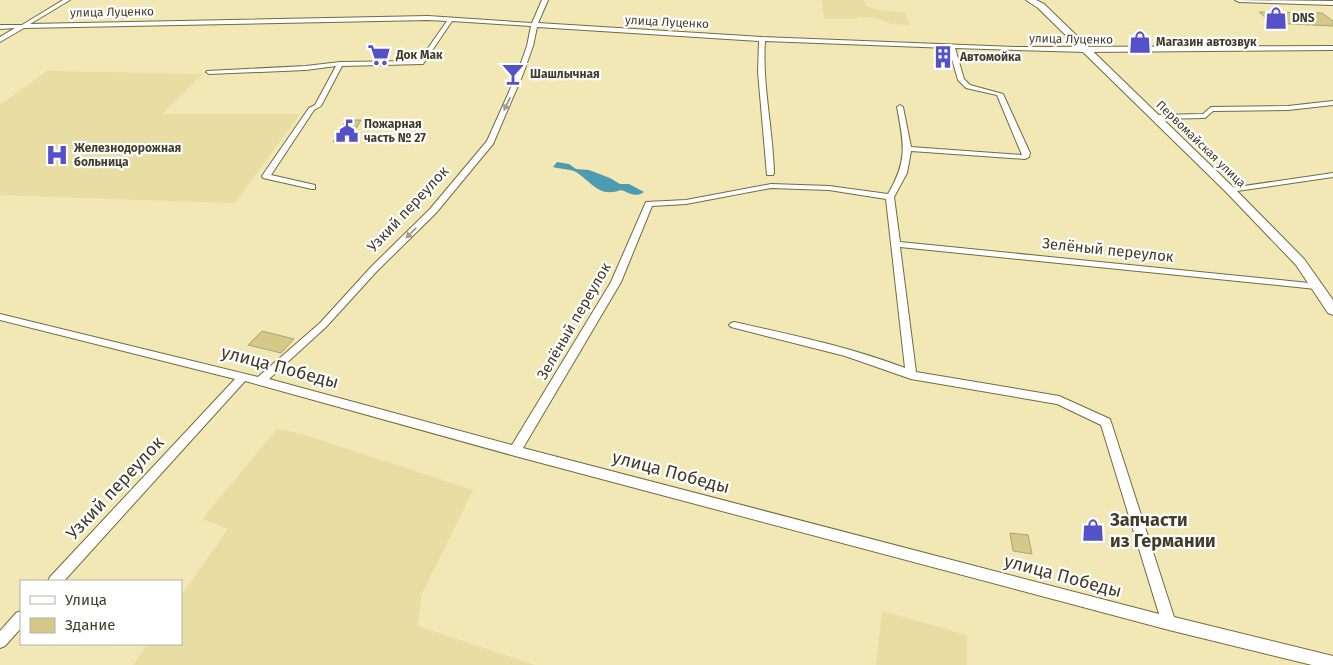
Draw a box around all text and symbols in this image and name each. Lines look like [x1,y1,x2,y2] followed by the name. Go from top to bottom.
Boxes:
[70,4,154,20] street label: улица Луценко
[1263,5,1289,31] shop icon: DNS
[1292,11,1315,25] place label: DNS
[625,13,709,31] street label: улица Луценко
[1127,29,1153,55] shop icon: Магазин автозвук
[1029,31,1113,47] street label: улица Луценко
[1156,35,1257,49] place label: Магазин автозвук
[366,42,392,68] supermarket icon: Док Мак
[930,44,956,70] building icon: Автомойка
[395,48,443,62] place label: Док Мак
[959,50,1021,64] place label: Автомойка
[500,61,526,87] bar icon: Шашлычная
[530,67,600,81] place label: Шашлычная
[503,97,511,111] one-way arrow
[1153,98,1249,190] street label: Первомайская улица
[364,117,426,145] place label: Пожарная часть № 27
[334,118,360,144] public building icon: Пожарная часть № 27
[73,141,181,169] place label: Железнодорожная больница
[44,142,70,168] hospital icon: Железнодорожная больница
[363,162,453,256] street label: Узкий переулок
[405,227,417,239] one-way arrow
[1041,234,1175,266] street label: Зелёный переулок
[533,259,615,383] street label: Зелёный переулок
[219,341,341,393] street label: улица Победы
[61,431,169,544] street label: Узкий переулок
[610,446,732,498] street label: улица Победы
[1109,509,1216,552] place label: Запчасти из Германии
[1080,517,1106,543] shop icon: Запчасти из Германии
[1002,550,1124,602] street label: улица Победы
[20,580,182,645] legend
[65,591,107,609] text: Улица
[65,616,115,634] text: Здание

